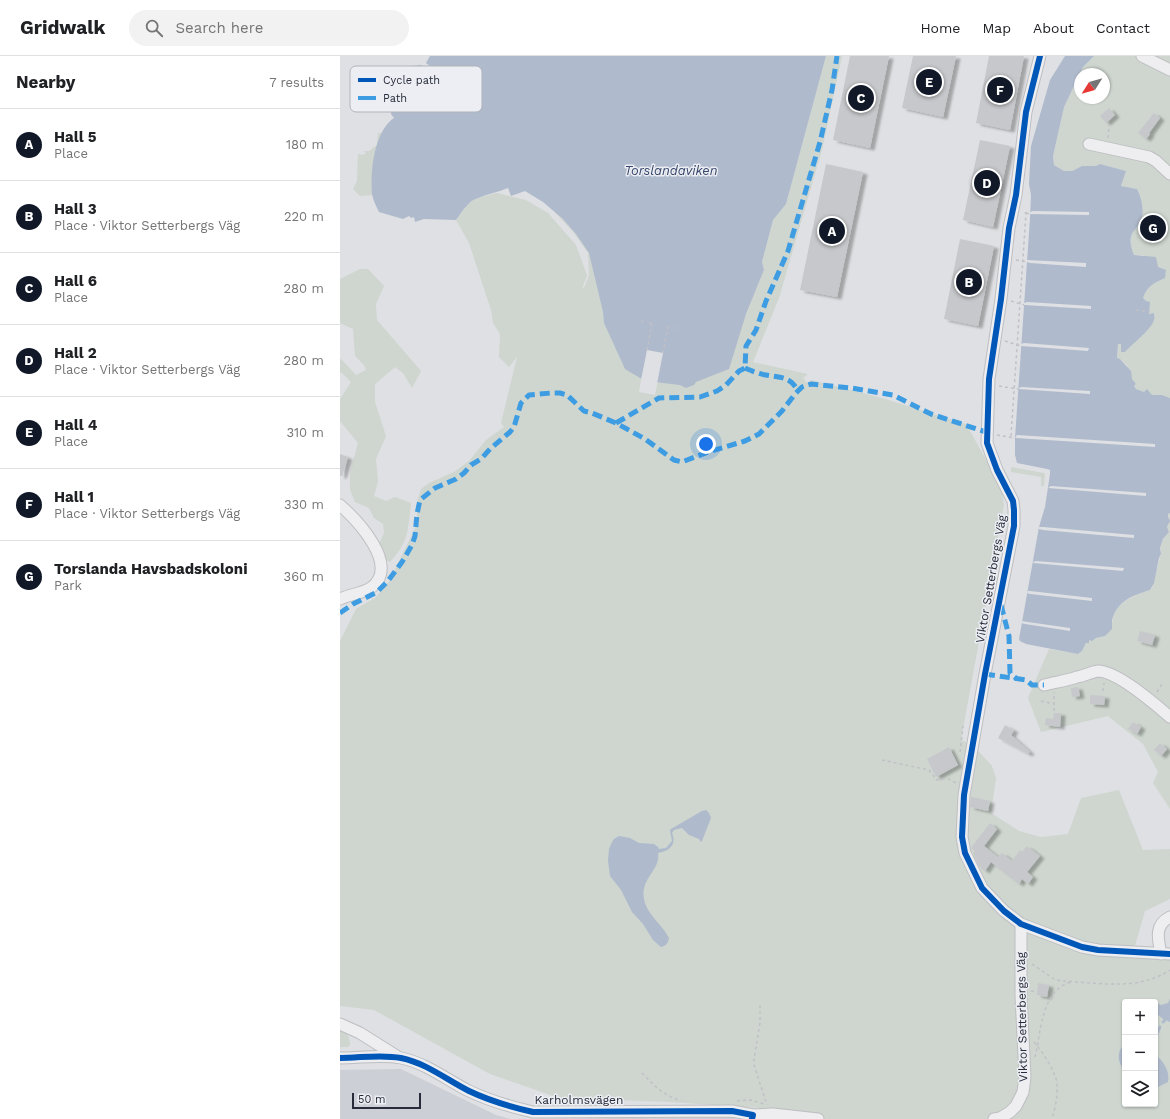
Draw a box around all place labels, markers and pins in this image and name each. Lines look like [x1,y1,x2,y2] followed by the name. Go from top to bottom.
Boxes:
[916,67,942,97] pin: E
[987,75,1013,105] pin: F
[848,83,874,113] pin: C
[974,168,1000,198] pin: D
[1140,213,1166,243] pin: G
[819,216,845,246] pin: A
[956,267,982,297] pin: B

